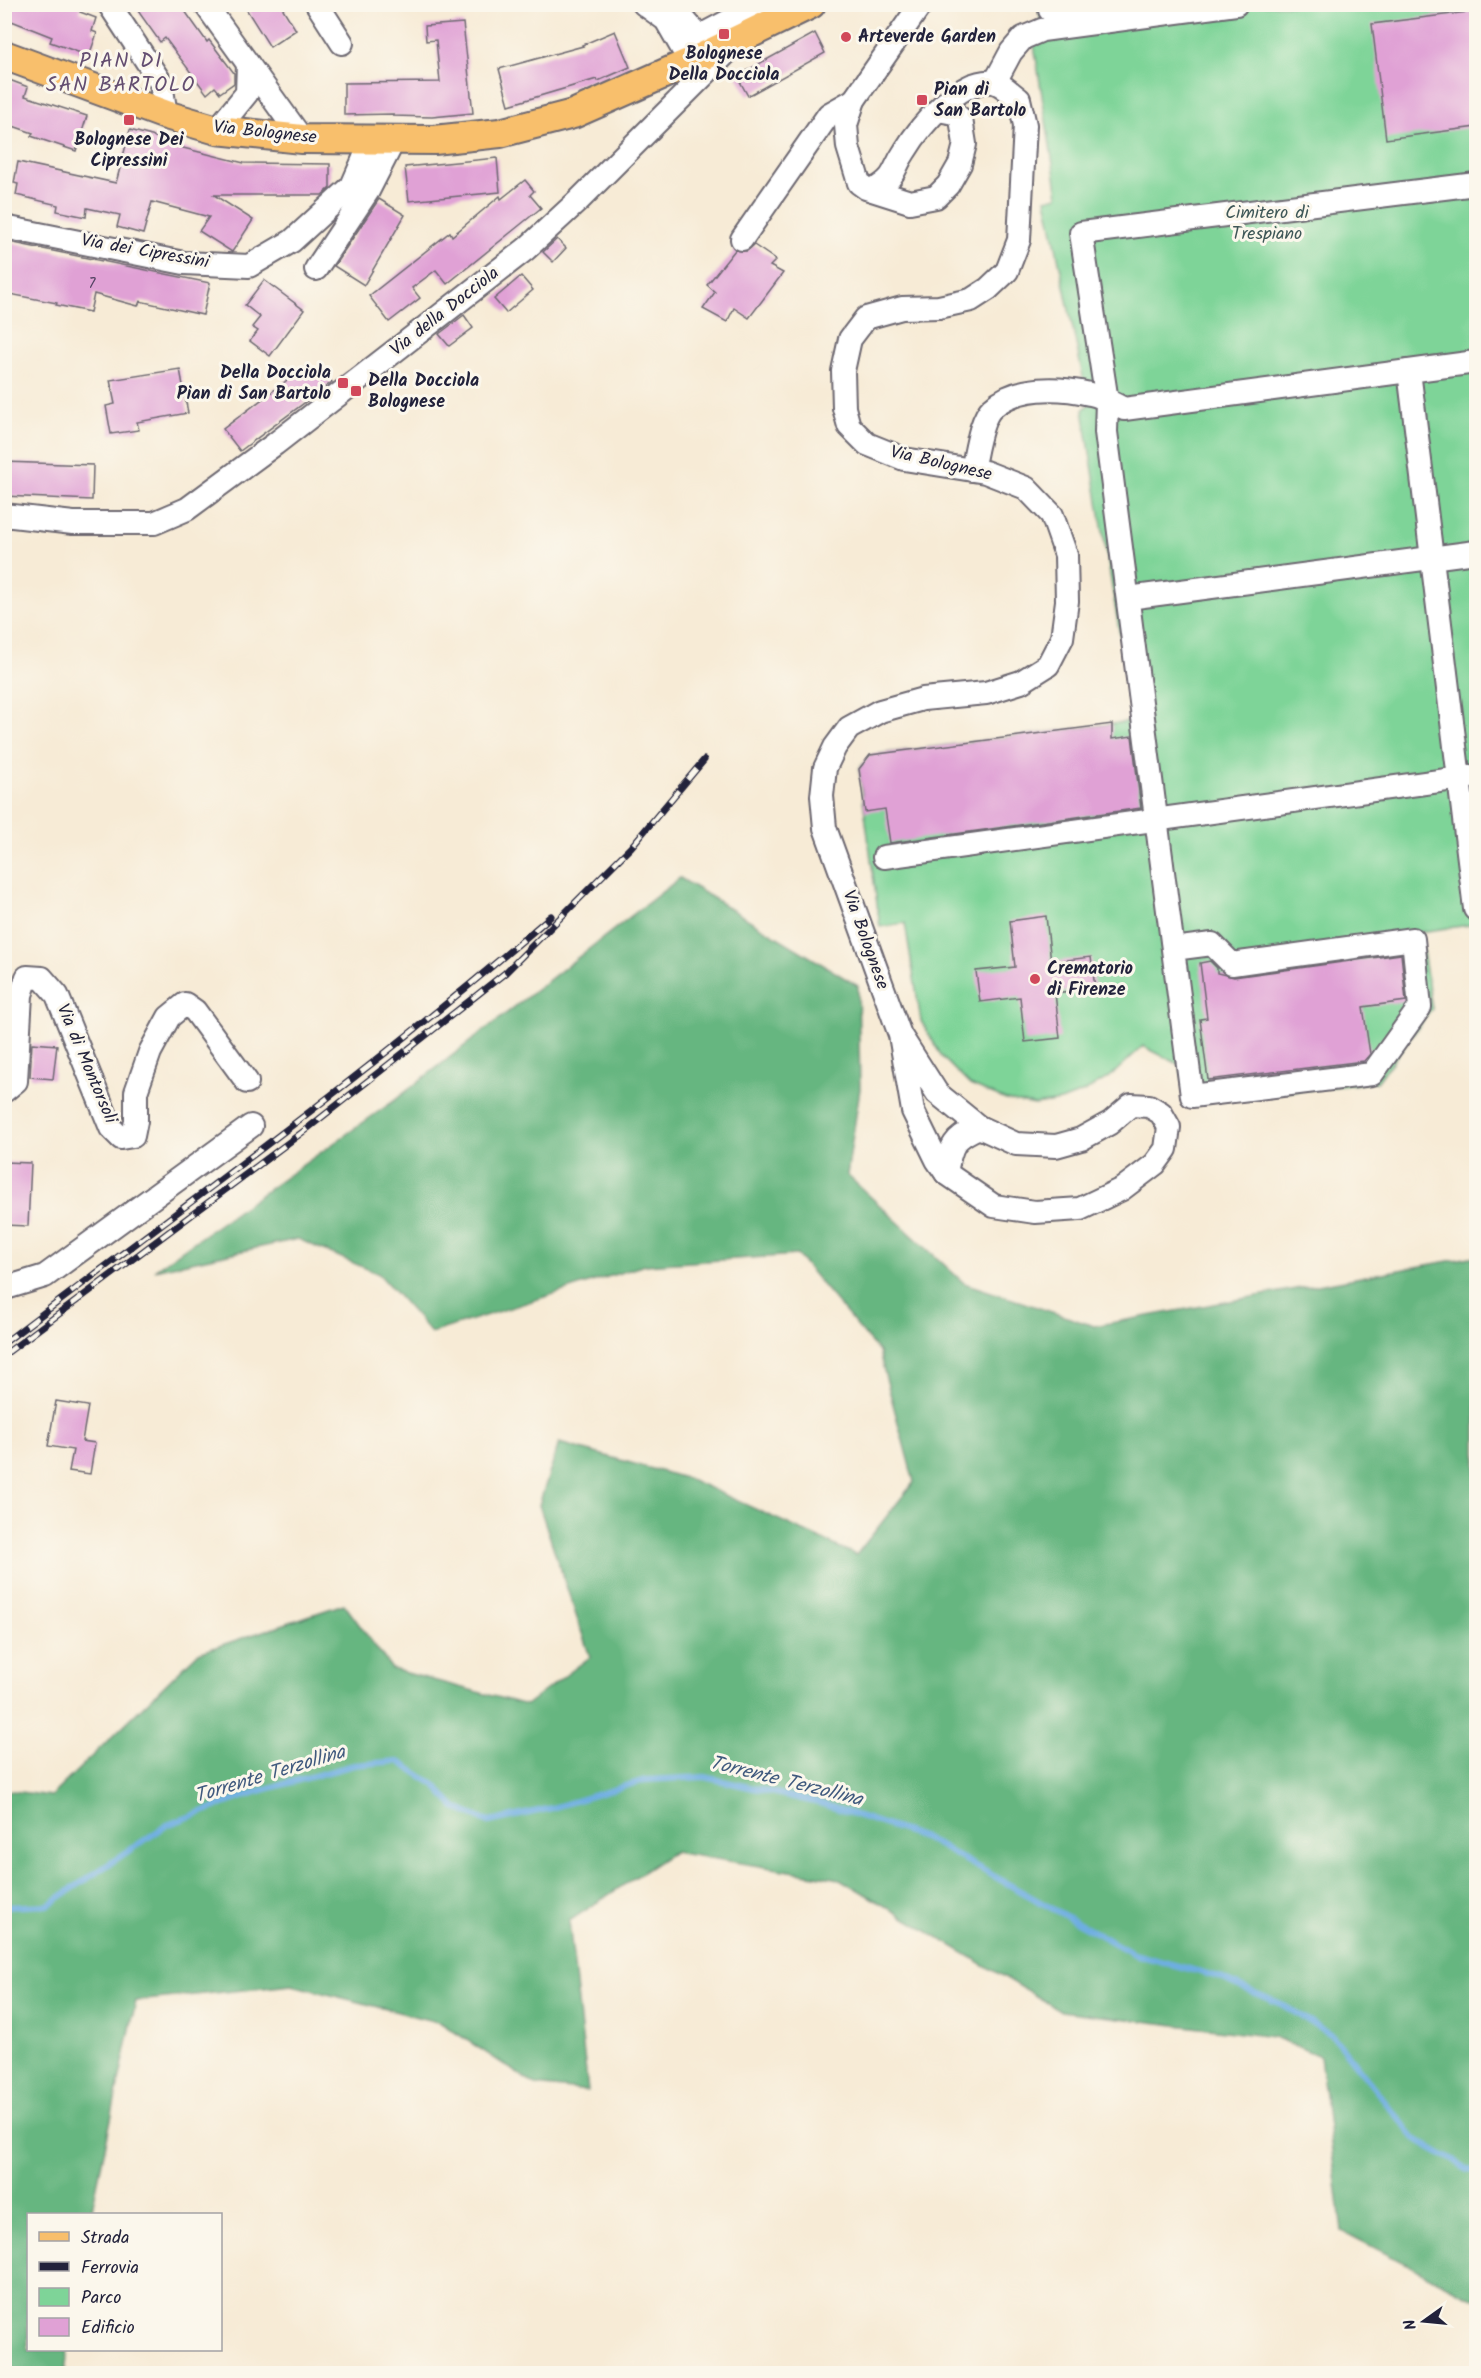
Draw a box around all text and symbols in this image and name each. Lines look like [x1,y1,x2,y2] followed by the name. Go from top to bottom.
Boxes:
[858,23,996,52] place label: Arteverde Garden
[717,27,731,41] marker: Bolognese Della Docciola
[839,30,853,44] marker: Arteverde Garden
[668,40,780,90] place label: Bolognese Della Docciola
[46,45,196,102] district label: PIAN DI SAN BARTOLO
[934,76,1026,126] place label: Pian di San Bartolo
[915,93,929,107] marker: Pian di San Bartolo
[122,113,136,127] marker: Bolognese Dei Cipressini
[212,113,318,153] street label: Via Bolognese
[74,126,184,176] place label: Bolognese Dei Cipressini
[1225,199,1309,249] park label: Cimitero di Trespiano
[79,226,212,278] street label: Via dei Cipressini
[384,260,506,364] street label: Via della Docciola
[89,272,97,296] house number: 7
[177,359,331,409] place label: Della Docciola Pian di San Bartolo
[368,367,479,417] place label: Della Docciola Bolognese
[336,376,350,390] marker: Della Docciola Pian di San Bartolo
[349,384,363,398] marker: Della Docciola Bolognese
[887,438,995,490] street label: Via Bolognese
[834,886,896,994] street label: Via Bolognese
[1047,955,1133,1005] place label: Crematorio di Firenze
[1028,972,1042,986] marker: Crematorio di Firenze
[48,1000,125,1129] street label: Via di Montorsoli
[191,1736,351,1813] water label: Torrente Terzollina
[706,1748,867,1817] water label: Torrente Terzollina
[27,2213,222,2351] legend
[81,2224,129,2253] text: Strada
[81,2254,139,2283] text: Ferrovia
[81,2284,121,2313] text: Parco
[1394,2291,1454,2351] north arrow
[81,2314,135,2343] text: Edificio
[1398,2316,1424,2333] text: N

